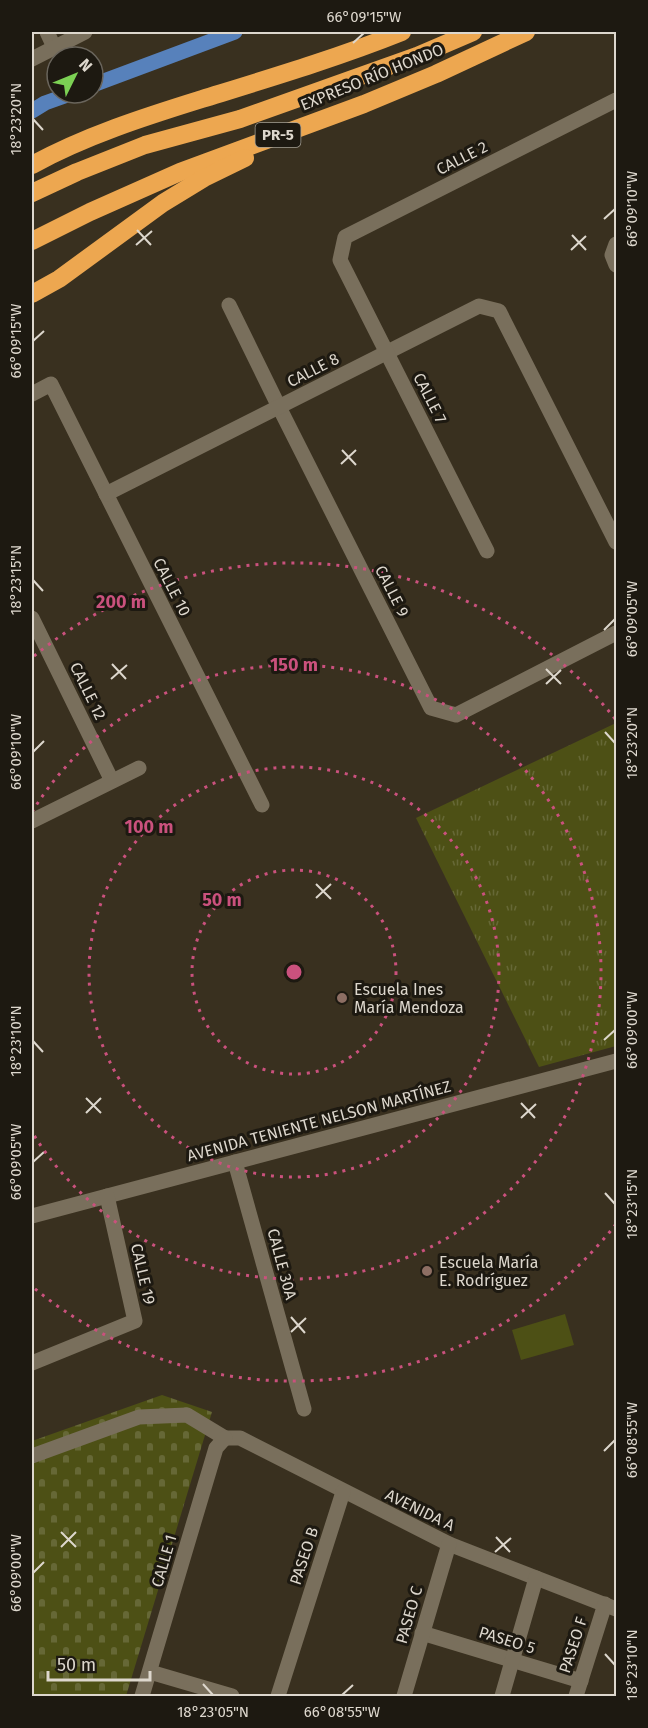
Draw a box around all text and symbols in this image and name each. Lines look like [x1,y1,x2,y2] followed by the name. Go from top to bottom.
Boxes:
[326,8,402,26] text: 66°09'15"W
[297,39,446,114] street label: EXPRESO RÍO HONDO
[45,45,105,105] north arrow
[75,55,96,75] text: N
[7,83,25,155] text: 18°23'20"N
[256,123,300,147] road number: PR-5
[433,137,491,179] street label: CALLE 2
[623,170,641,247] text: 66°09'10"W
[7,303,25,379] text: 66°09'15"W
[284,349,342,391] street label: CALLE 8
[409,370,451,426] street label: CALLE 7
[7,545,25,615] text: 18°23'15"N
[149,555,195,619] street label: CALLE 10
[371,562,413,620] street label: CALLE 9
[623,580,641,657] text: 66°09'05"W
[96,591,146,613] text: 200 m
[270,654,318,676] text: 150 m
[66,659,110,723] street label: CALLE 12
[623,707,641,779] text: 18°23'20"N
[7,713,25,790] text: 66°09'10"W
[125,816,173,838] text: 100 m
[202,889,242,911] text: 50 m
[284,962,304,982] centre of rings
[354,980,464,1017] place label: Escuela Ines María Mendoza
[623,990,641,1069] text: 66°09'00"W
[335,991,349,1005] marker: Escuela Ines María Mendoza
[7,1005,25,1077] text: 18°23'10"N
[185,1076,453,1165] street label: AVENIDA TENIENTE NELSON MARTÍNEZ
[7,1123,25,1200] text: 66°09'05"W
[623,1169,641,1239] text: 18°23'15"N
[263,1226,301,1302] street label: CALLE 30A
[127,1242,159,1306] street label: CALLE 19
[439,1253,539,1290] place label: Escuela María E. Rodríguez
[420,1264,434,1278] marker: Escuela María E. Rodríguez
[623,1401,641,1478] text: 66°08'55"W
[382,1485,459,1535] street label: AVENIDA A
[286,1524,322,1587] street label: PASEO B
[7,1533,25,1612] text: 66°09'00"W
[147,1533,181,1589] street label: CALLE 1
[392,1584,426,1646] street label: PASEO C
[555,1614,591,1675] street label: PASEO F
[477,1622,537,1658] street label: PASEO 5
[623,1629,641,1701] text: 18°23'10"N
[48,1644,150,1682] scale bar
[57,1654,96,1676] text: 50 m
[177,1703,249,1721] text: 18°23'05"N
[304,1703,381,1721] text: 66°08'55"W

